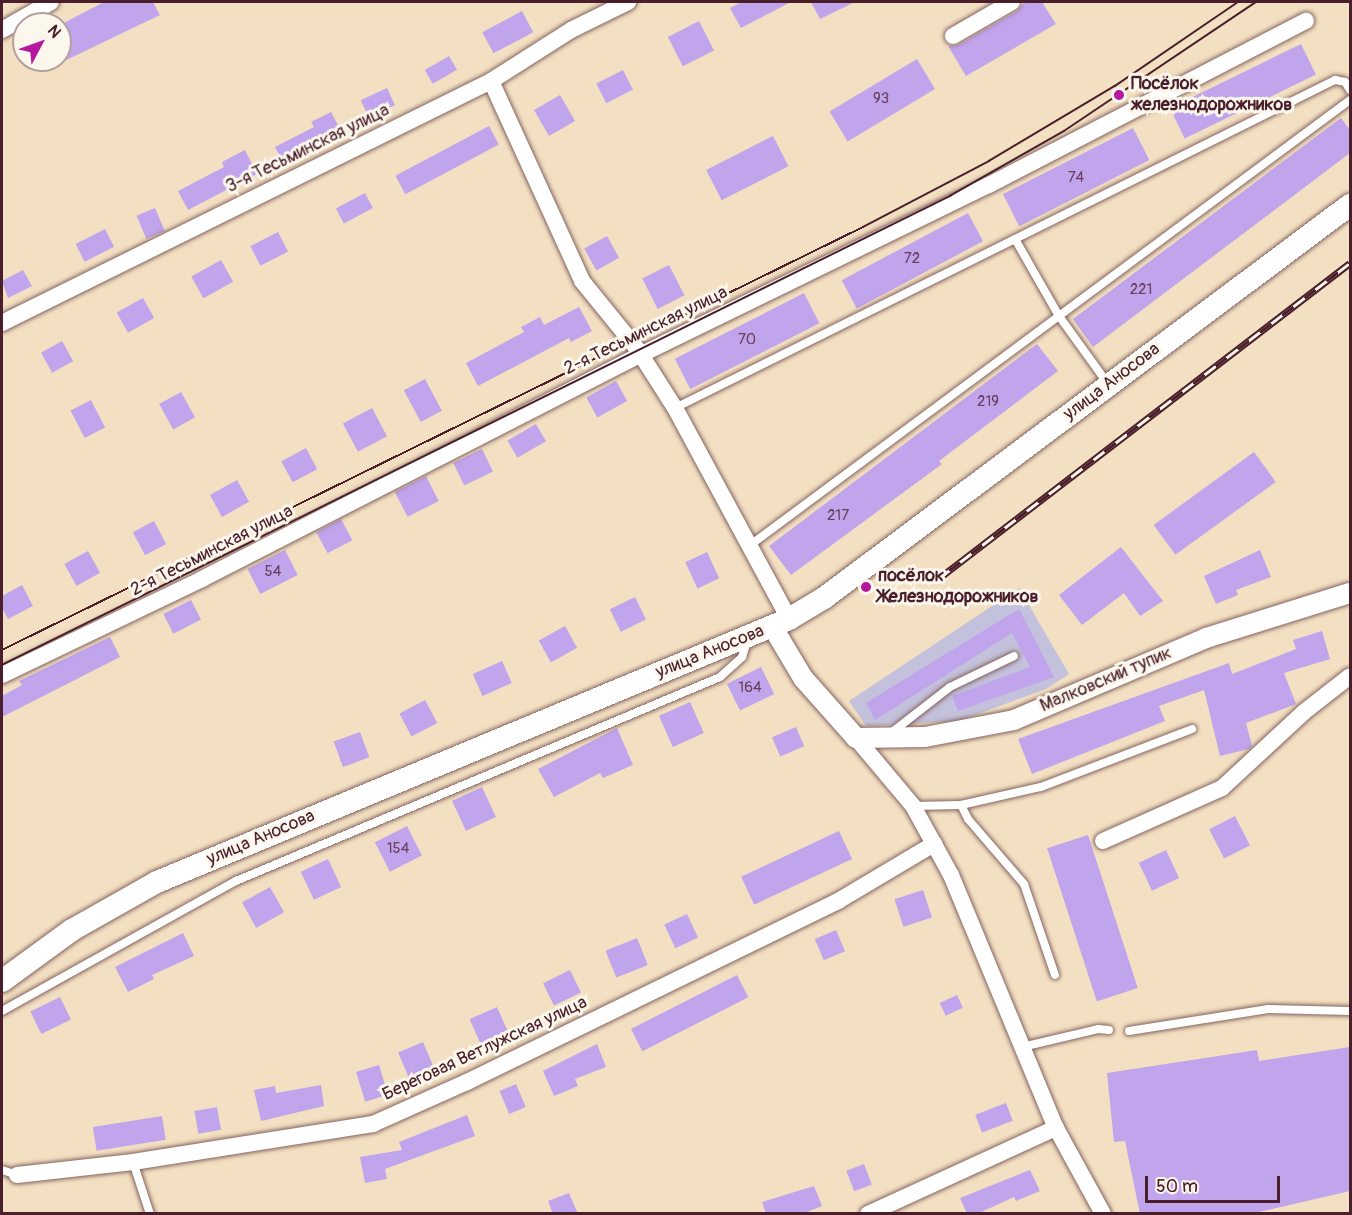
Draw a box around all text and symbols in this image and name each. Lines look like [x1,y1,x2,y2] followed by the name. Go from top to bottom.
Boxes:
[12,12,72,72] north arrow
[43,21,65,42] text: N
[1131,74,1292,116] place label: Посёлок железнодорожников
[1112,88,1126,102] marker: Посёлок железнодорожников
[873,90,889,108] house number: 93
[223,100,393,198] street label: 3-я Тесьминская улица
[1068,169,1084,187] house number: 74
[904,250,920,268] house number: 72
[1130,281,1152,299] house number: 221
[561,282,731,380] street label: 2-я Тесьминская улица
[738,331,756,349] house number: 70
[1060,339,1164,425] street label: улица Аносова
[977,393,999,411] house number: 219
[127,501,297,601] street label: 2-я Тесьминская улица
[827,507,849,525] house number: 217
[265,563,281,581] house number: 54
[878,566,1038,608] place label: посёлок Железнодорожников
[859,580,873,594] marker: посёлок Железнодорожников
[653,620,767,684] street label: улица Аносова
[1037,643,1175,717] street label: Малковский тупик
[738,679,762,697] house number: 164
[204,806,318,870] street label: улица Аносова
[387,840,409,858] house number: 154
[379,992,591,1106] street label: Береговая Ветлужская улица
[1148,1164,1283,1202] scale bar
[1156,1175,1198,1198] text: 50 m

